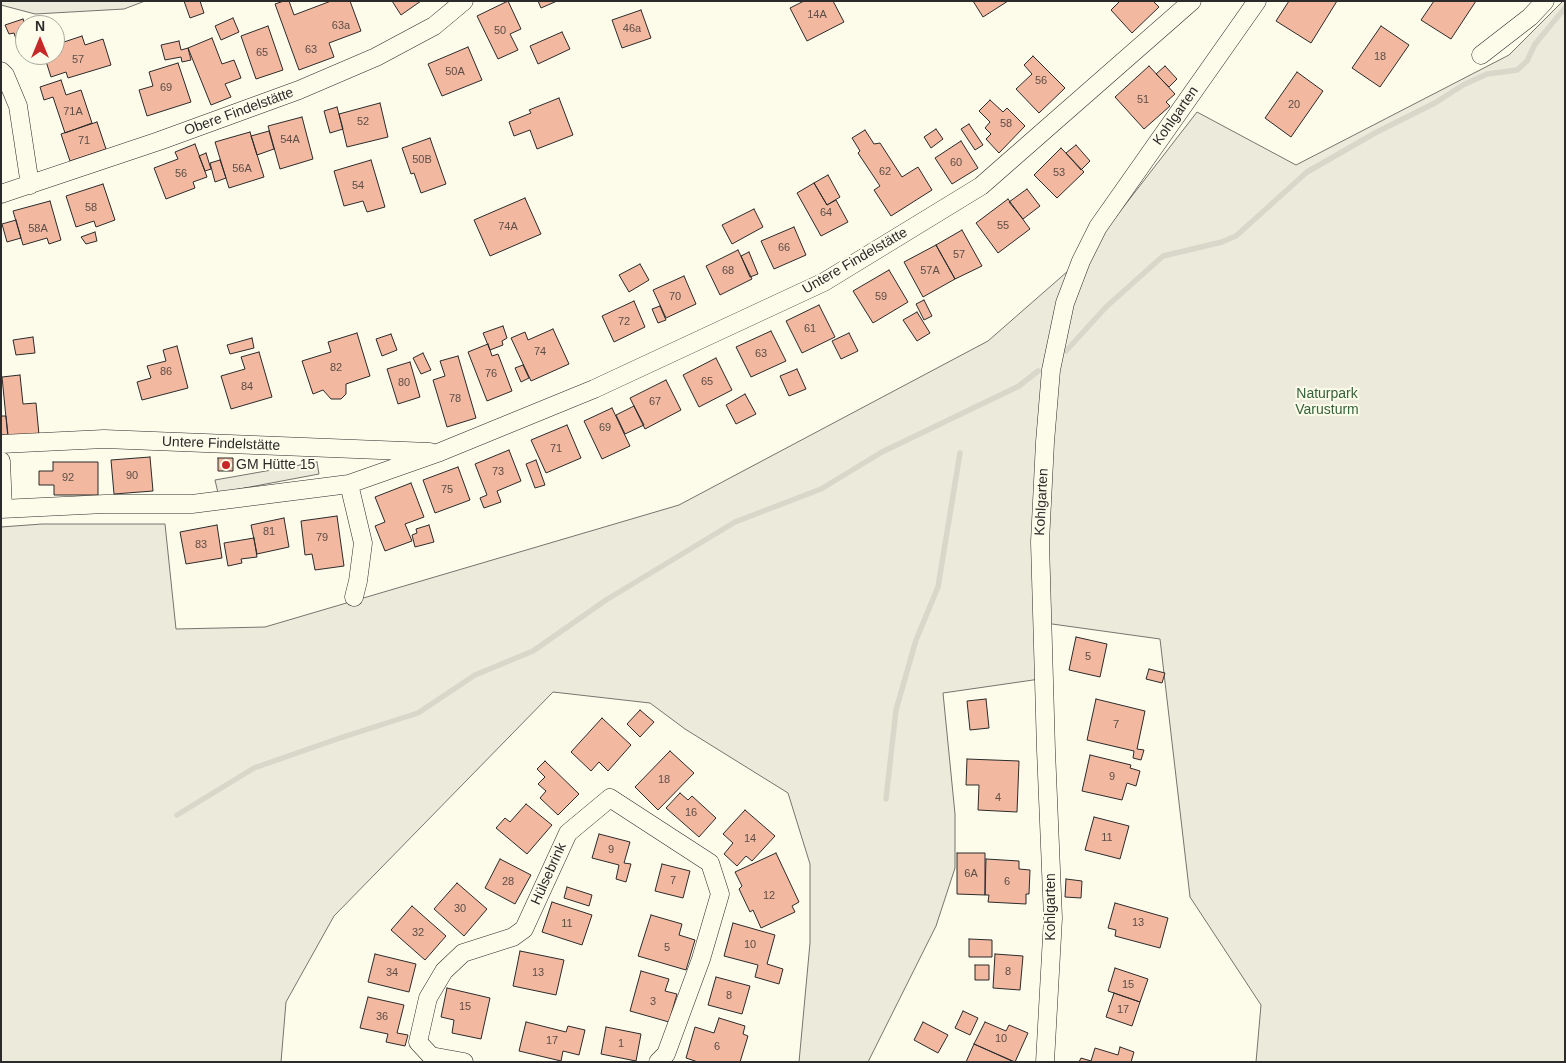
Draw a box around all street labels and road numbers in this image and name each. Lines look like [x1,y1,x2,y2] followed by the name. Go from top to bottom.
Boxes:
[1150,83,1202,149] street label: Kohlgarten
[182,84,296,140] street label: Obere Findelstätte
[800,224,910,298] street label: Untere Findelstätte
[162,434,280,454] street label: Untere Findelstätte
[1032,468,1052,536] street label: Kohlgarten
[528,840,570,908] street label: Hülsebrink
[1043,873,1059,941] street label: Kohlgarten

